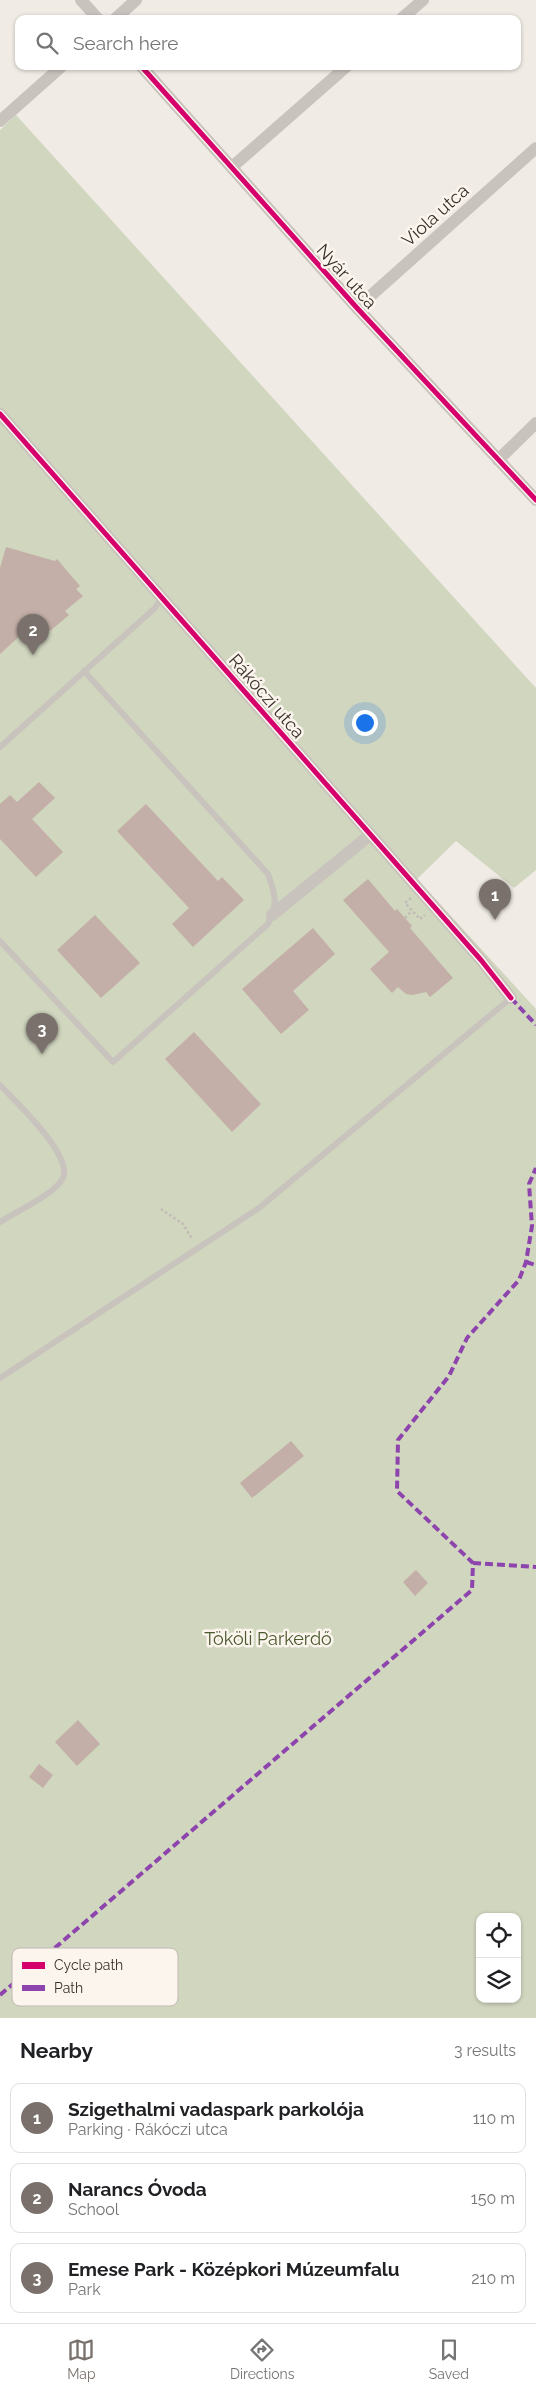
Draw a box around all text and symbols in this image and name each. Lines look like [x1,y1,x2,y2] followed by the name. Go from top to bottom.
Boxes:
[15,15,521,70] search box
[33,29,61,57] icon: search
[73,32,179,54] text: Search here
[397,180,473,250] street label: Viola utca
[312,239,382,313] street label: Nyár utca
[17,614,49,655] pin: 2
[225,650,309,742] street label: Rákóczi utca
[352,710,378,736] your location
[479,879,511,920] pin: 1
[26,1013,58,1054] pin: 3
[204,1628,332,1649] park label: Tököli Parkerdő
[476,1913,521,2003] map controls
[476,1913,521,1958] button: locate
[12,1948,178,2006] legend
[54,1957,123,1973] text: Cycle path
[476,1958,521,2003] button: layers
[54,1980,83,1996] text: Path
[20,2038,93,2063] text: Nearby
[454,2041,516,2060] text: 3 results
[68,2098,364,2120] text: Szigethalmi vadaspark parkolója
[33,2109,41,2128] text: 1
[473,2109,515,2128] text: 110 m
[68,2120,228,2139] text: Parking · Rákóczi utca
[68,2178,207,2200] text: Narancs Óvoda
[32,2189,42,2208] text: 2
[471,2189,515,2208] text: 150 m
[68,2200,119,2219] text: School
[68,2258,400,2280] text: Emese Park - Középkori Múzeumfalu
[33,2269,41,2288] text: 3
[471,2269,515,2288] text: 210 m
[68,2280,101,2299] text: Park
[67,2336,96,2382] tab: Map
[230,2336,295,2382] tab: Directions
[429,2336,469,2382] tab: Saved

